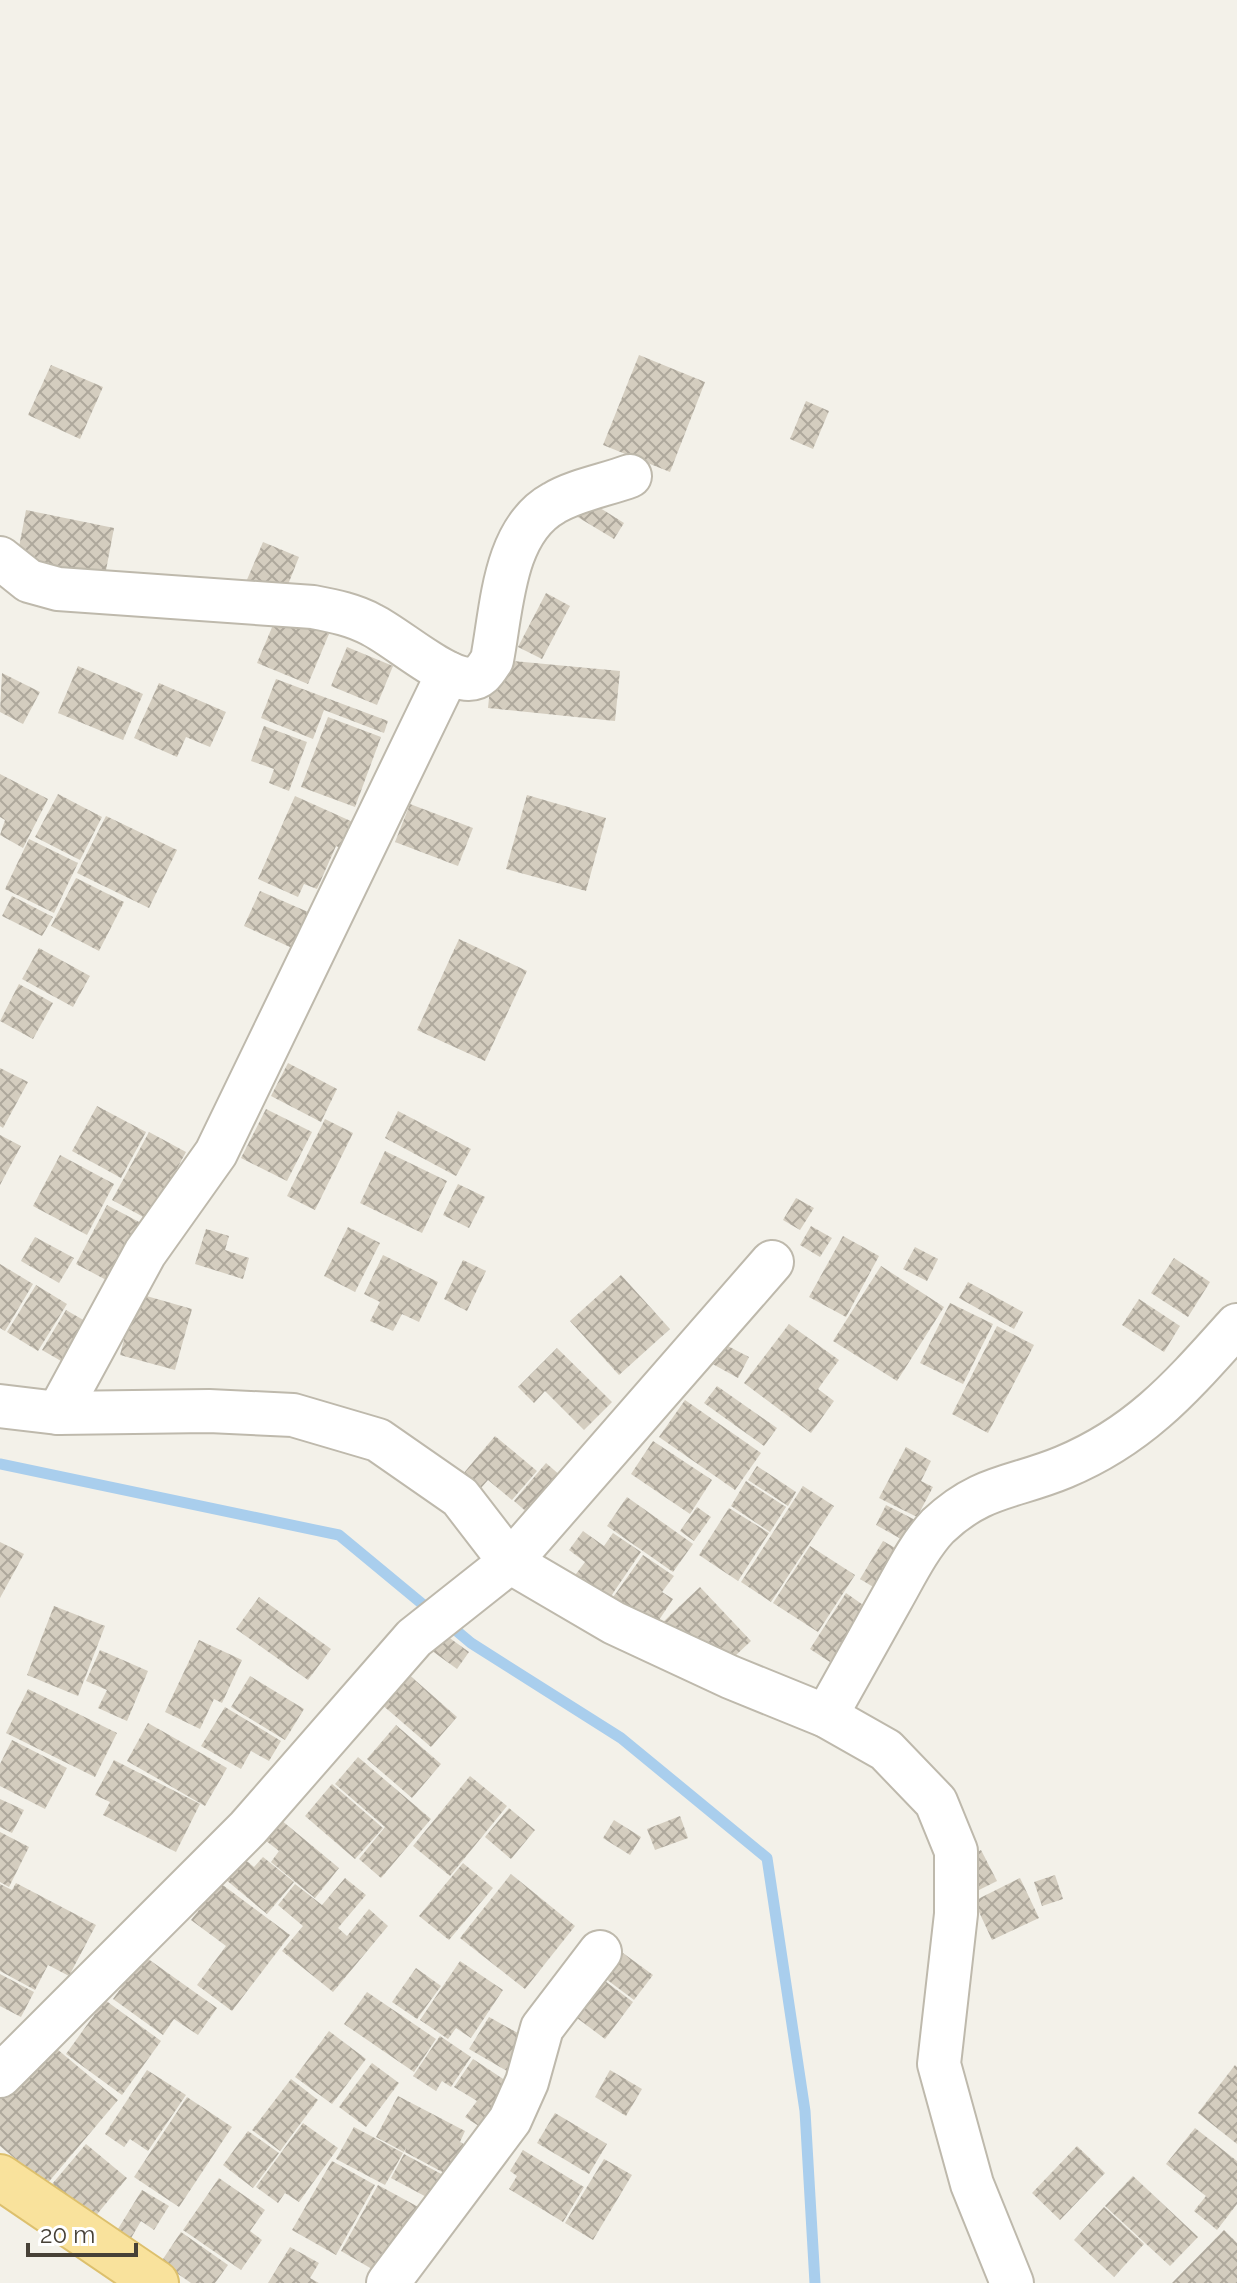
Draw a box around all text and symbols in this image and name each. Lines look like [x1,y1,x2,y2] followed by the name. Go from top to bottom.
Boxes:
[28,2207,136,2257] scale bar
[40,2220,95,2249] text: 20 m

